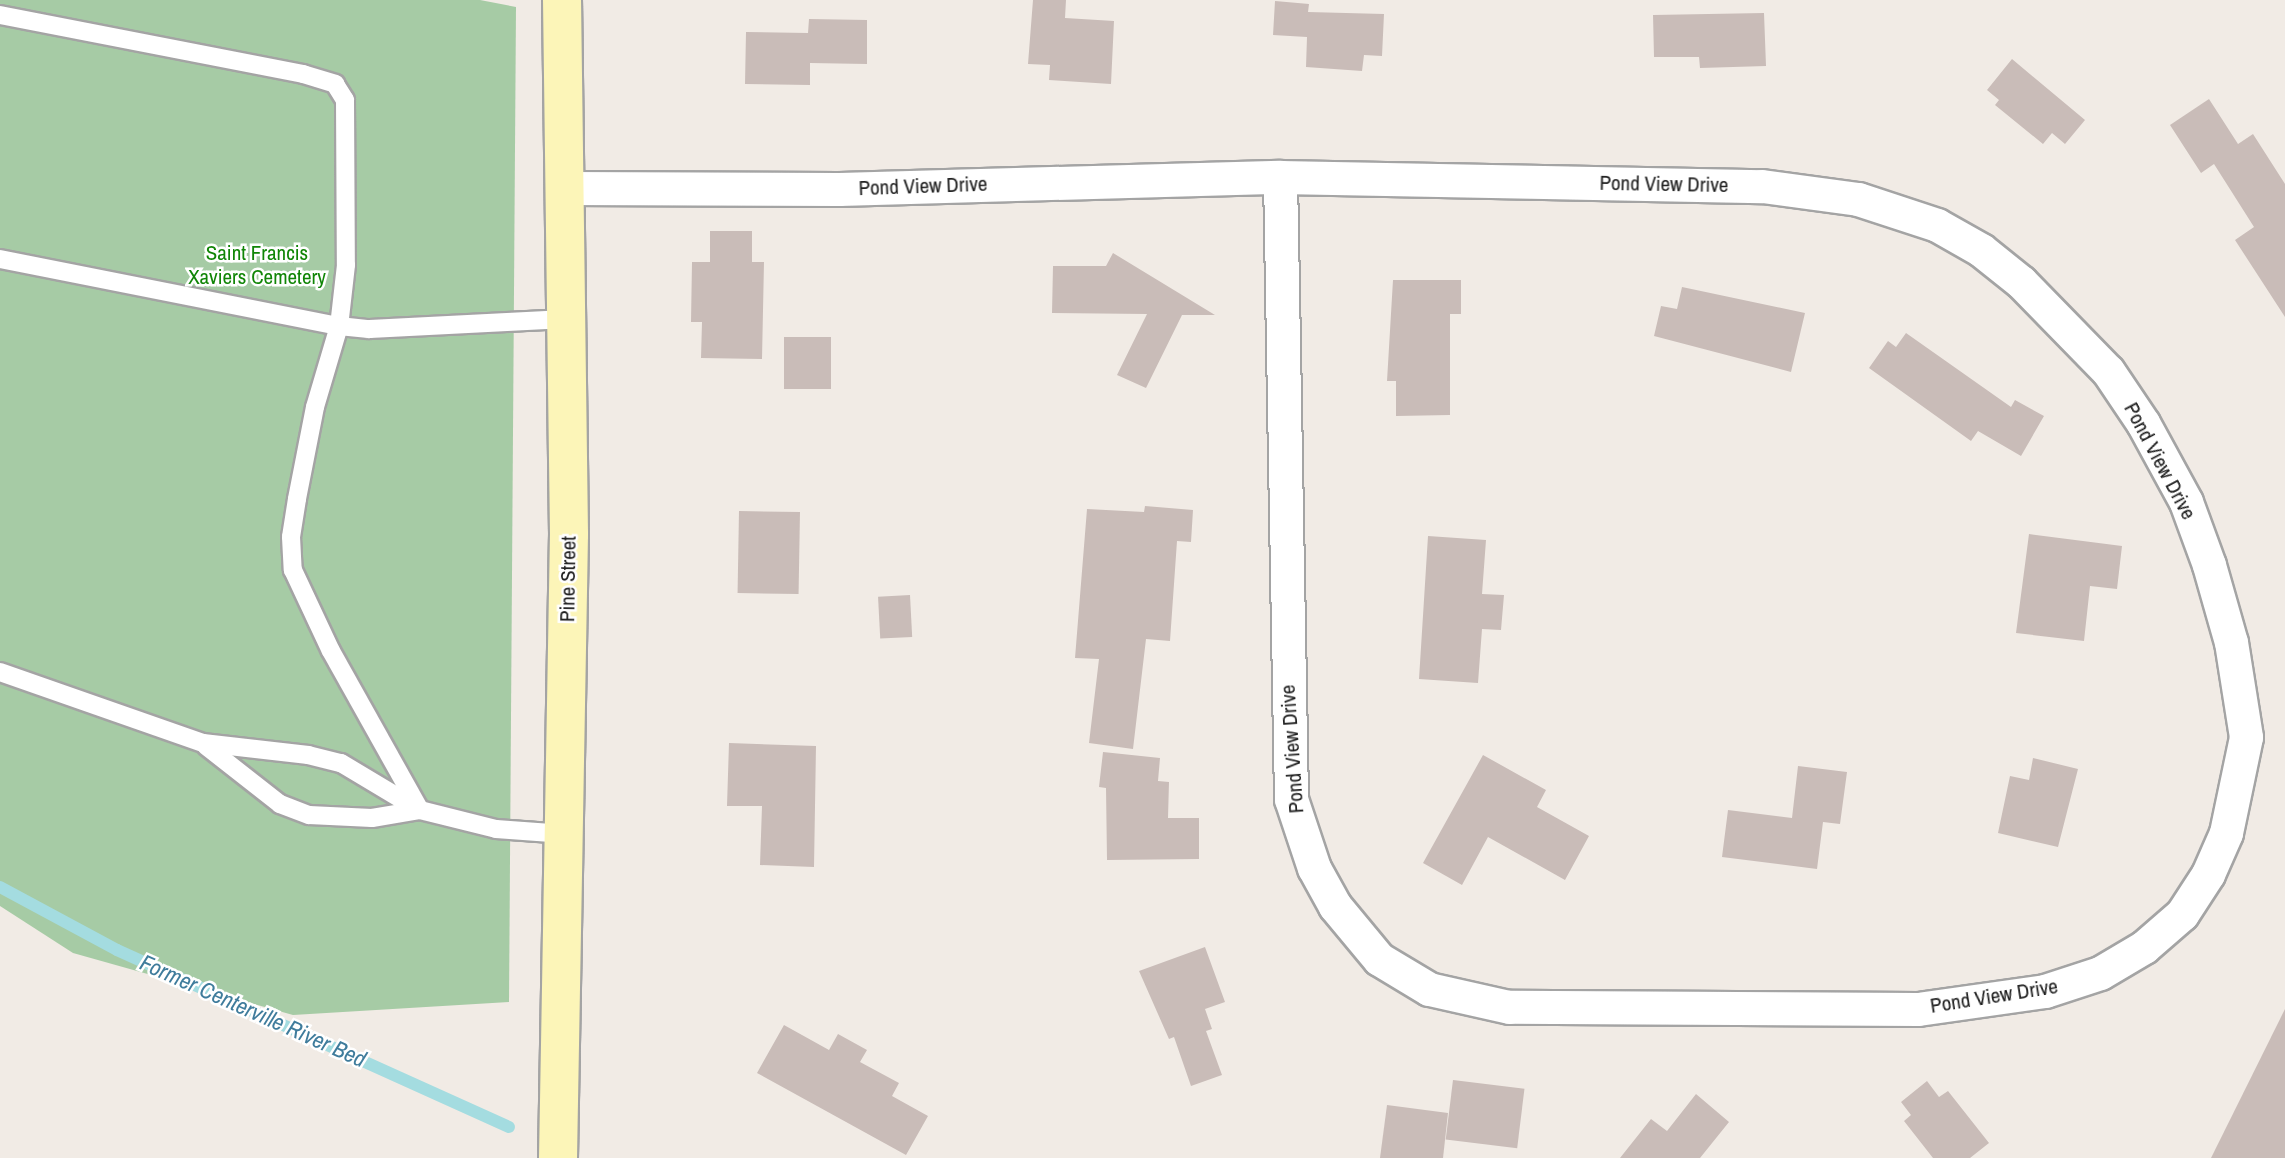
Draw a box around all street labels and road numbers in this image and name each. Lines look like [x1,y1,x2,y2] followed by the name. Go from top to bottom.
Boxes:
[1599,170,1729,198] street label: Pond View Drive
[858,171,988,201] street label: Pond View Drive
[2119,398,2201,524] street label: Pond View Drive
[555,536,581,622] street label: Pine Street
[1275,684,1309,814] street label: Pond View Drive
[1928,973,2060,1019] street label: Pond View Drive

